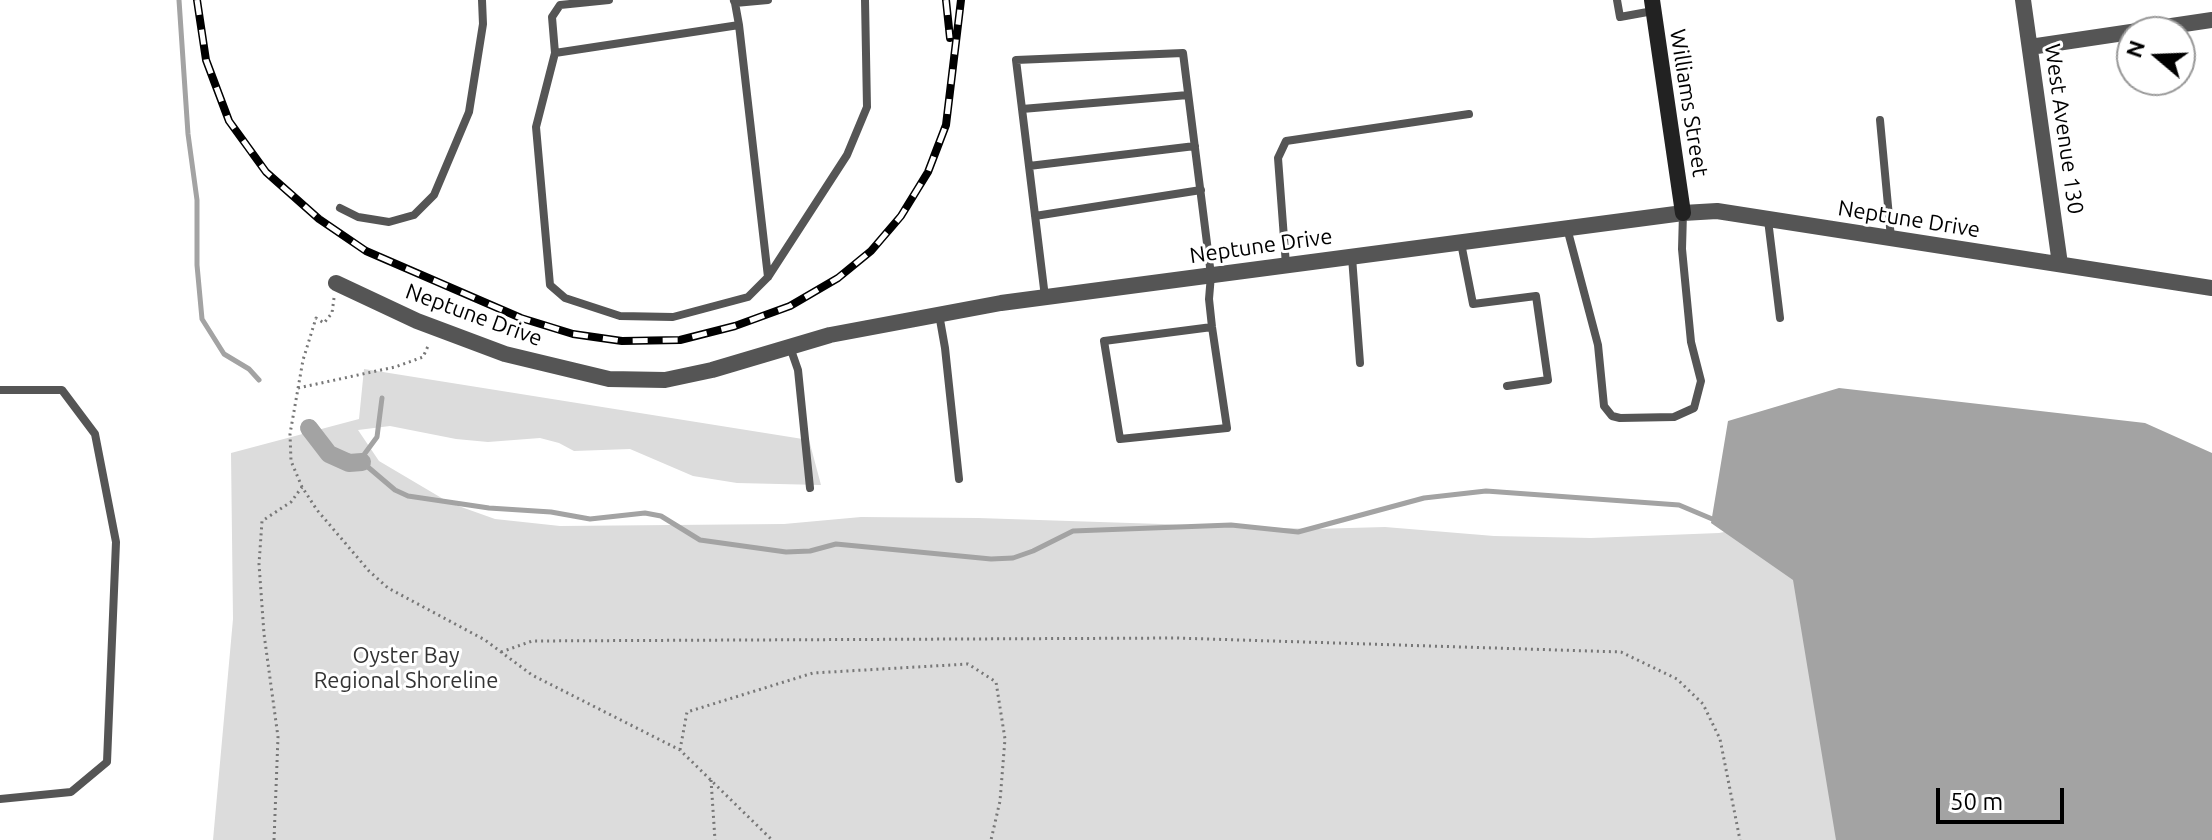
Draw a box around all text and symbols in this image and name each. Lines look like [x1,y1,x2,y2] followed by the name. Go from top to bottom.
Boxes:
[2116,16,2196,96] north arrow
[1664,27,1714,179] street label: Williams Street
[2120,37,2149,61] text: N
[2039,42,2089,216] street label: West Avenue 130
[1836,195,1982,243] street label: Neptune Drive
[1188,223,1334,269] street label: Neptune Drive
[402,278,546,352] street label: Neptune Drive
[314,643,498,694] park label: Oyster Bay Regional Shoreline
[1940,772,2068,822] scale bar
[1950,788,2003,815] text: 50 m

